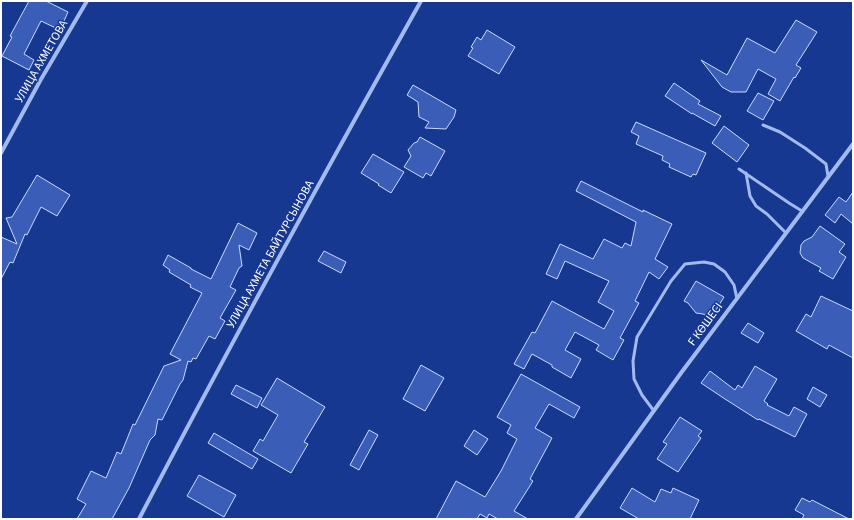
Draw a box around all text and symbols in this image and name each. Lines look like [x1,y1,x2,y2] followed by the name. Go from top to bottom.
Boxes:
[11,16,72,106] street label: УЛИЦА АХМЕТОВА
[223,177,319,331] street label: УЛИЦА АХМЕТА БАЙТУРСЫНОВА
[684,299,727,350] street label: F КӨШЕСІ

